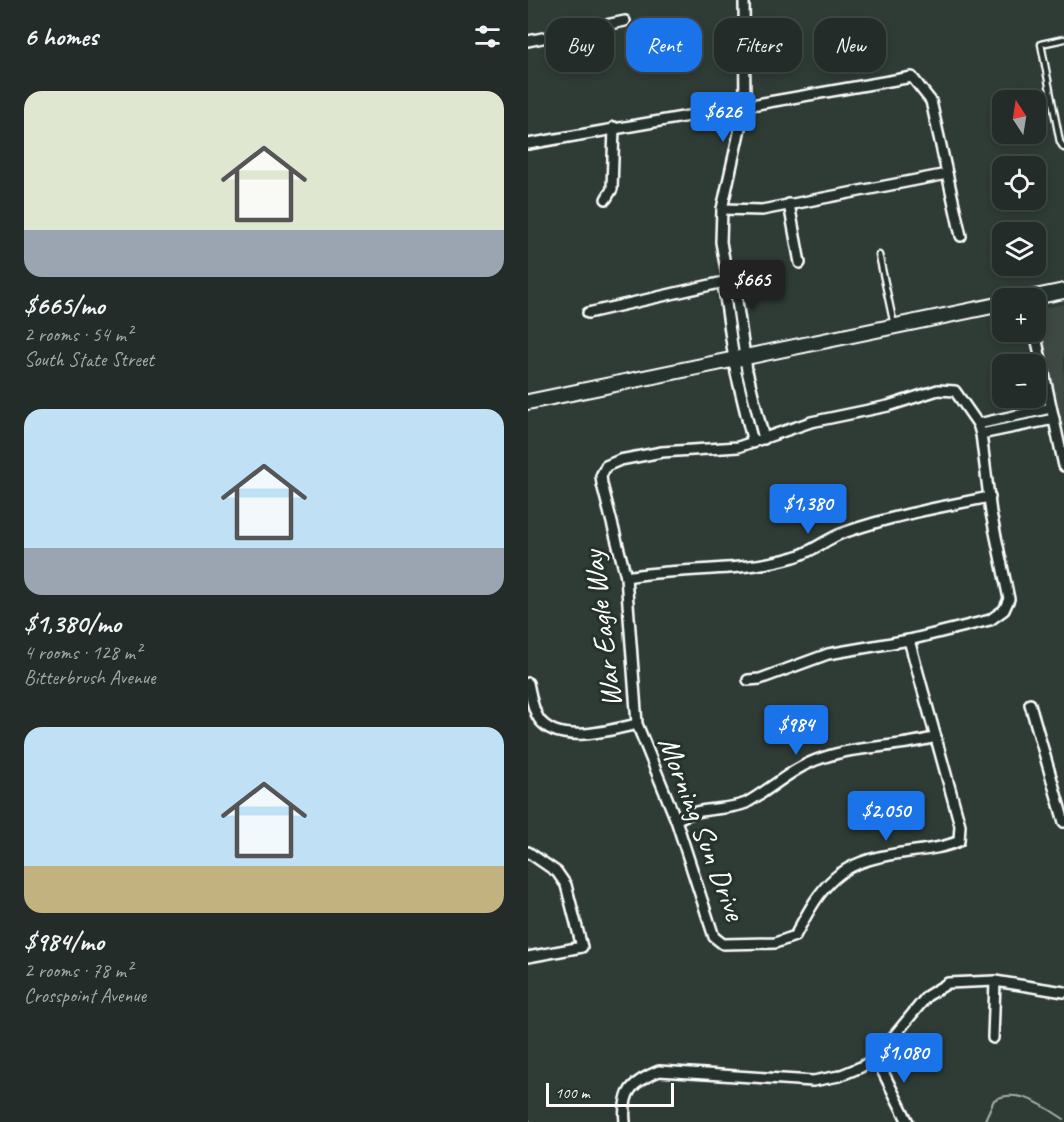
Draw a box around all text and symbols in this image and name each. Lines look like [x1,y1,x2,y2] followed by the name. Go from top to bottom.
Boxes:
[546,18,614,72] chip: Buy
[626,18,702,72] chip: Rent
[714,18,802,72] chip: Filters
[814,18,886,72] chip: New
[24,20,98,53] text: 6 homes
[471,20,504,53] icon: filters
[992,90,1046,144] north arrow
[992,90,1046,408] map controls
[687,92,759,143] pin: $626
[705,99,741,124] text: $626
[210,130,318,238] icon: home
[992,156,1046,210] button: locate
[992,222,1046,276] button: layers
[716,260,788,311] pin: $665
[734,267,770,292] text: $665
[992,288,1046,342] button: +
[24,289,105,322] text: $665/mo
[24,322,132,347] text: 2 rooms · 54 m²
[24,347,154,372] text: South State Street
[992,354,1046,408] button: −
[210,448,318,556] icon: home
[759,484,857,535] pin: $1,380
[784,491,832,516] text: $1,380
[573,546,630,710] street label: War Eagle Way
[24,607,121,640] text: $1,380/mo
[24,640,141,665] text: 4 rooms · 128 m²
[24,665,156,690] text: Bitterbrush Avenue
[760,705,832,756] pin: $984
[778,712,814,737] text: $984
[650,731,755,927] street label: Morning Sun Drive
[210,766,318,874] icon: home
[837,791,935,842] pin: $2,050
[862,798,910,823] text: $2,050
[24,925,104,958] text: $984/mo
[24,958,132,983] text: 2 rooms · 78 m²
[24,983,146,1008] text: Crosspoint Avenue
[855,1033,953,1084] pin: $1,080
[880,1040,928,1065] text: $1,080
[546,1080,674,1108] scale bar
[555,1083,589,1103] text: 100 m

